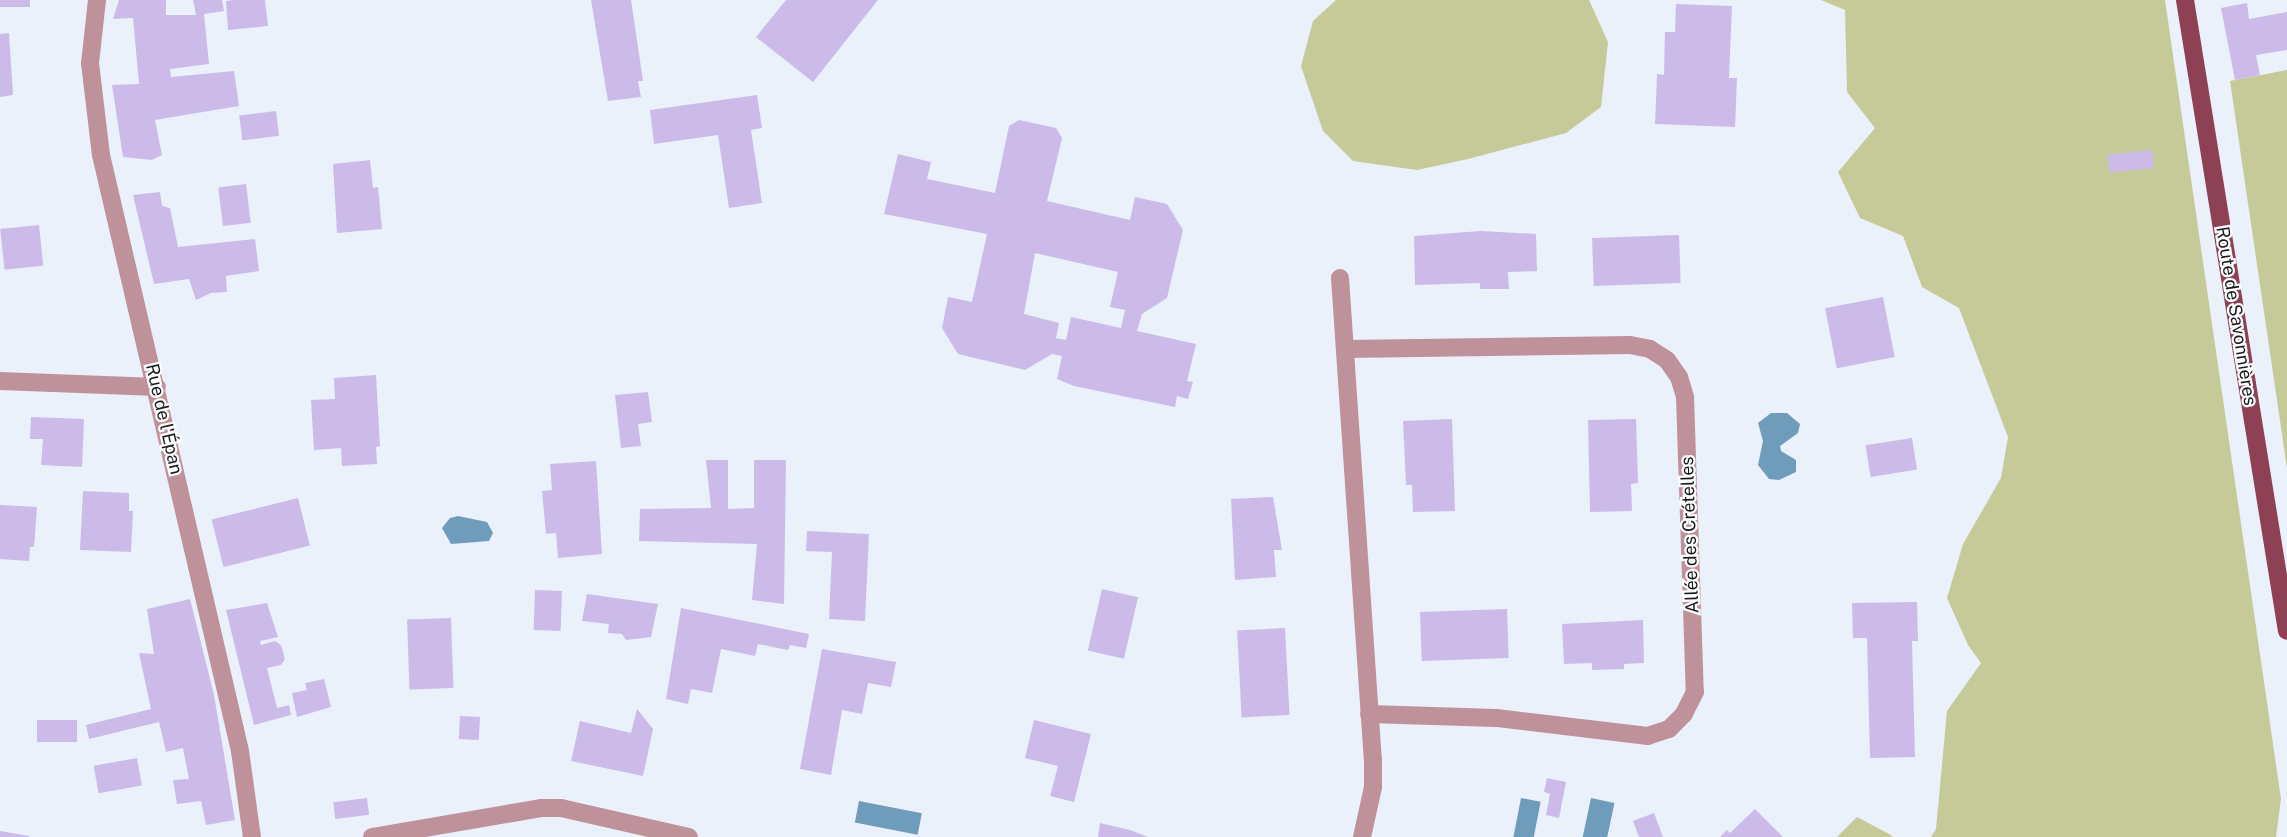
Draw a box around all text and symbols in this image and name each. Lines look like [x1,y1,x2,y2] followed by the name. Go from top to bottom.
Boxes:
[2211,225,2261,407] street label: Route de Savonnières
[141,361,187,477] street label: Rue de l'Épan
[1676,456,1704,614] street label: Allée des Crételles

